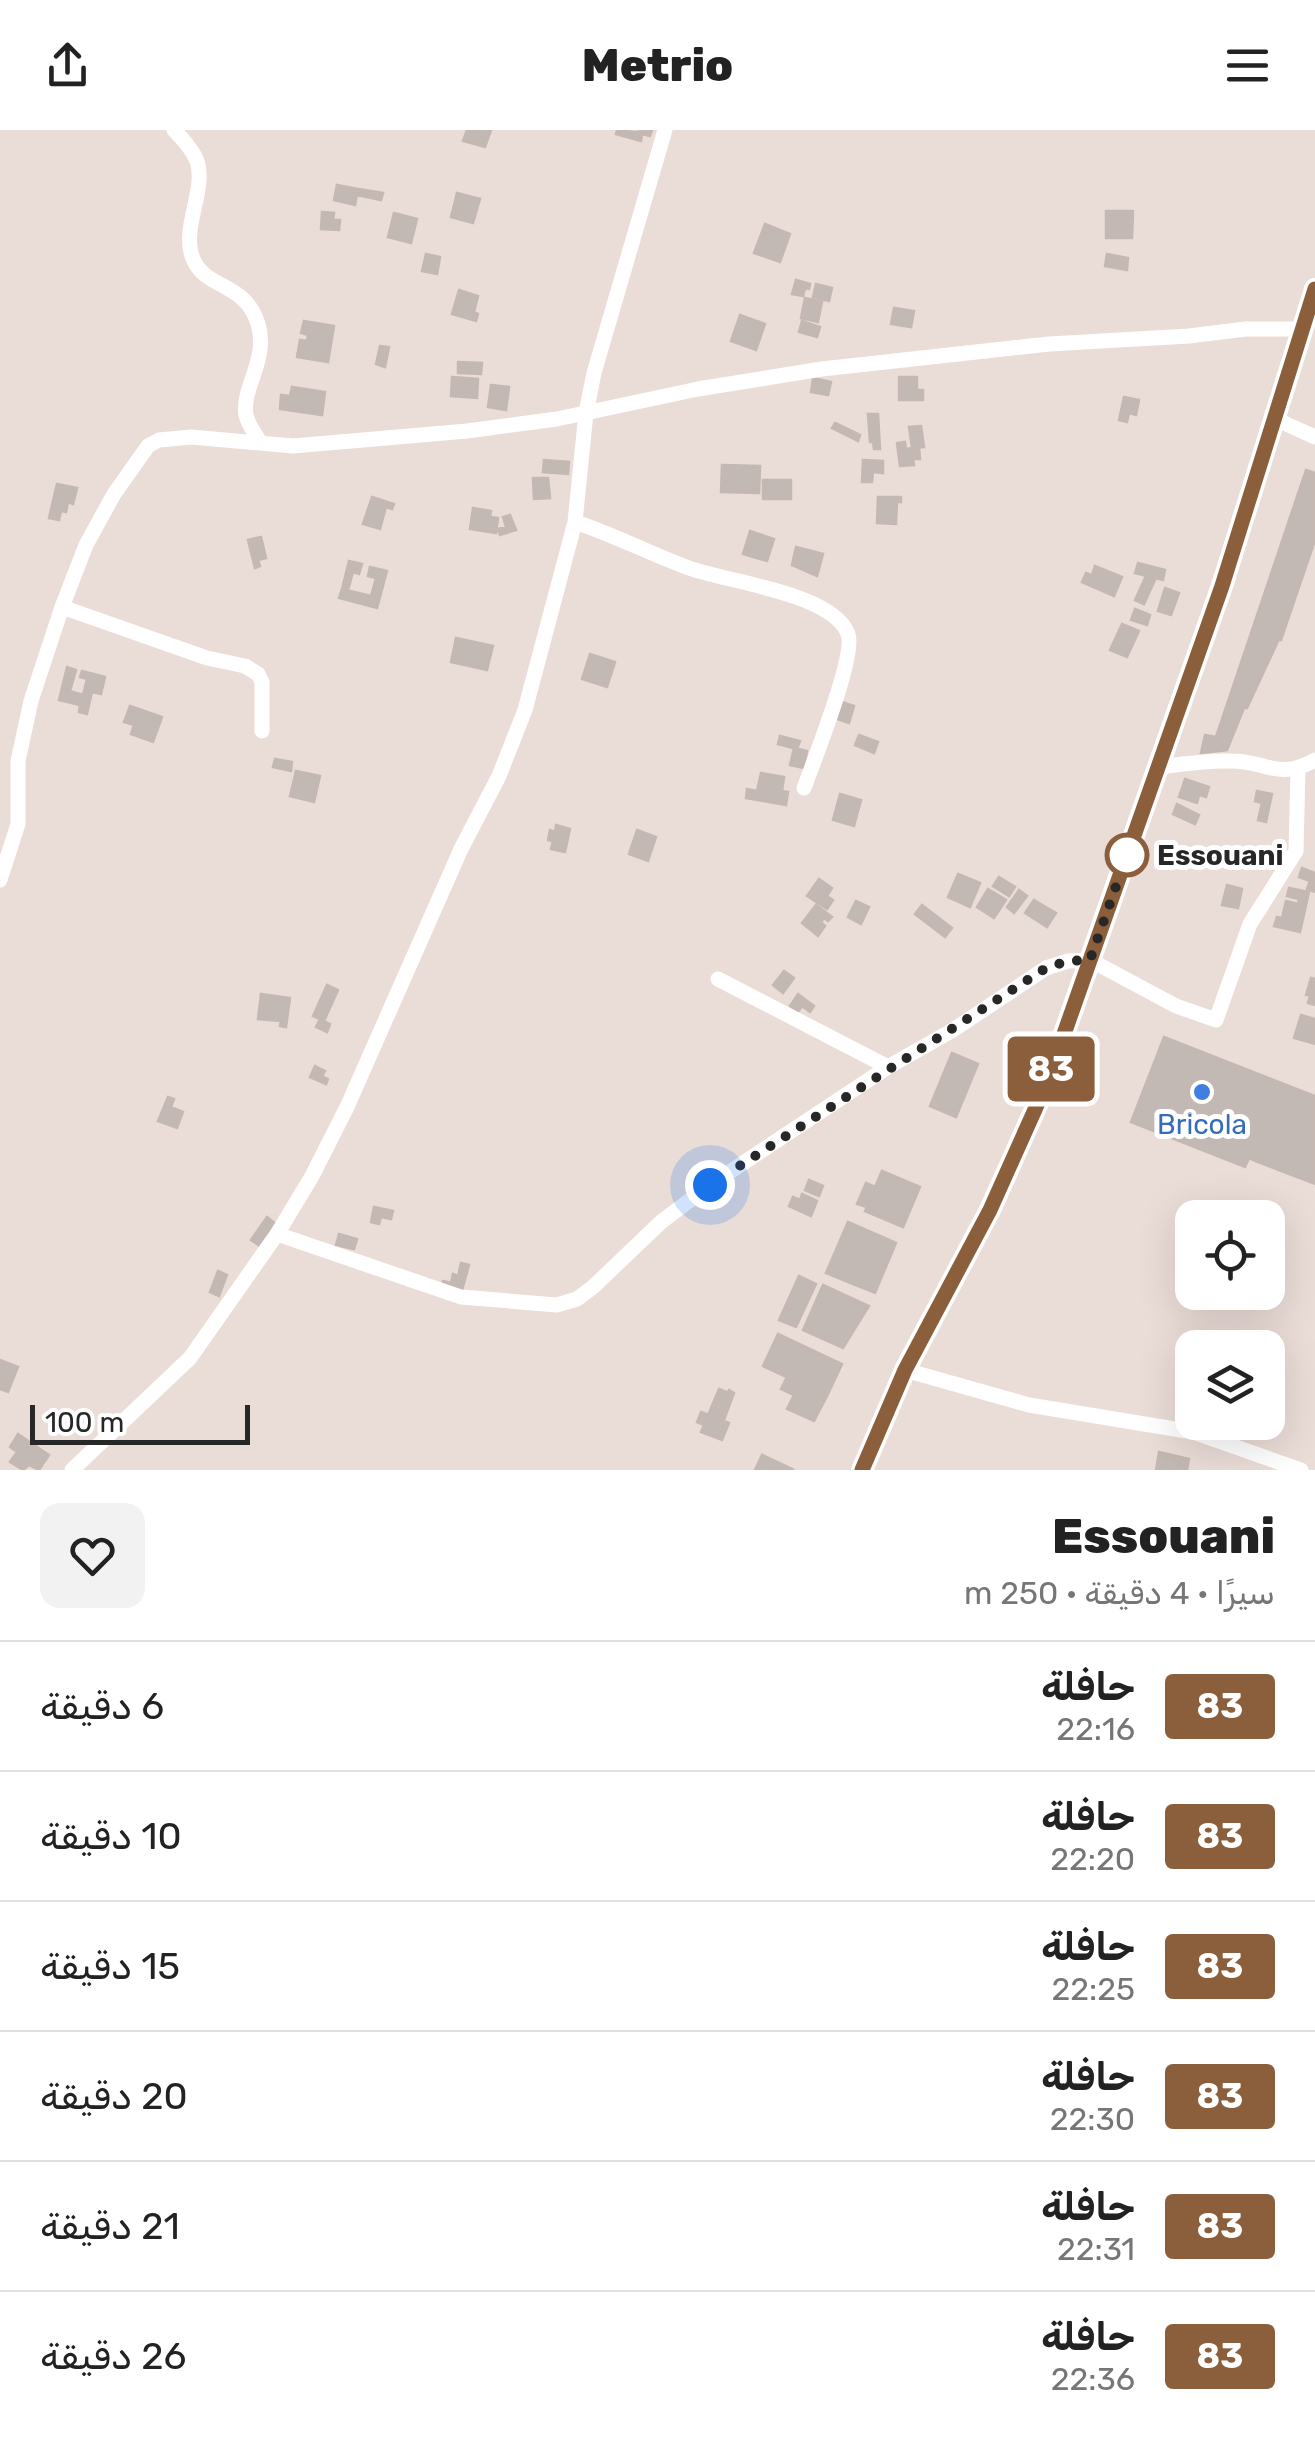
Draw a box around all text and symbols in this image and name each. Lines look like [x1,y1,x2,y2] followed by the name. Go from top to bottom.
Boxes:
[40,38,95,93] icon: share
[1220,38,1275,93] icon: menu
[582,39,733,92] text: Metrio
[1106,834,1148,876] marker: Essouani
[1157,839,1283,872] place label: Essouani
[1006,1036,1096,1102] line badge: 83
[1028,1048,1074,1090] text: 83
[1191,1081,1213,1103] marker: Bricola
[1157,1108,1247,1141] place label: Bricola
[685,1160,735,1210] your location
[1175,1200,1285,1440] map controls
[1175,1200,1285,1310] button: locate
[1175,1330,1285,1440] button: layers
[30,1400,250,1444] scale bar
[45,1406,124,1439] text: 100 m
[40,1503,145,1608] button: heart
[1052,1508,1275,1565] text: Essouani
[964,1574,1275,1612] text: سيرًا · 4 دقيقة · 250 m
[1041,1664,1135,1710] text: حافلة
[40,1683,164,1729] text: 6 دقيقة
[1197,1685,1243,1727] text: 83
[1056,1710,1135,1748] text: 22:16
[1041,1794,1135,1840] text: حافلة
[40,1813,182,1859] text: 10 دقيقة
[1197,1815,1243,1857] text: 83
[1050,1840,1135,1878] text: 22:20
[1041,1924,1135,1970] text: حافلة
[40,1943,180,1989] text: 15 دقيقة
[1197,1945,1243,1987] text: 83
[1051,1970,1135,2008] text: 22:25
[1041,2054,1135,2100] text: حافلة
[40,2073,188,2119] text: 20 دقيقة
[1197,2075,1243,2117] text: 83
[1050,2100,1135,2138] text: 22:30
[1041,2184,1135,2230] text: حافلة
[40,2203,180,2249] text: 21 دقيقة
[1197,2205,1243,2247] text: 83
[1057,2230,1135,2268] text: 22:31
[1041,2314,1135,2360] text: حافلة
[40,2333,186,2379] text: 26 دقيقة
[1197,2335,1243,2377] text: 83
[1051,2360,1135,2398] text: 22:36

